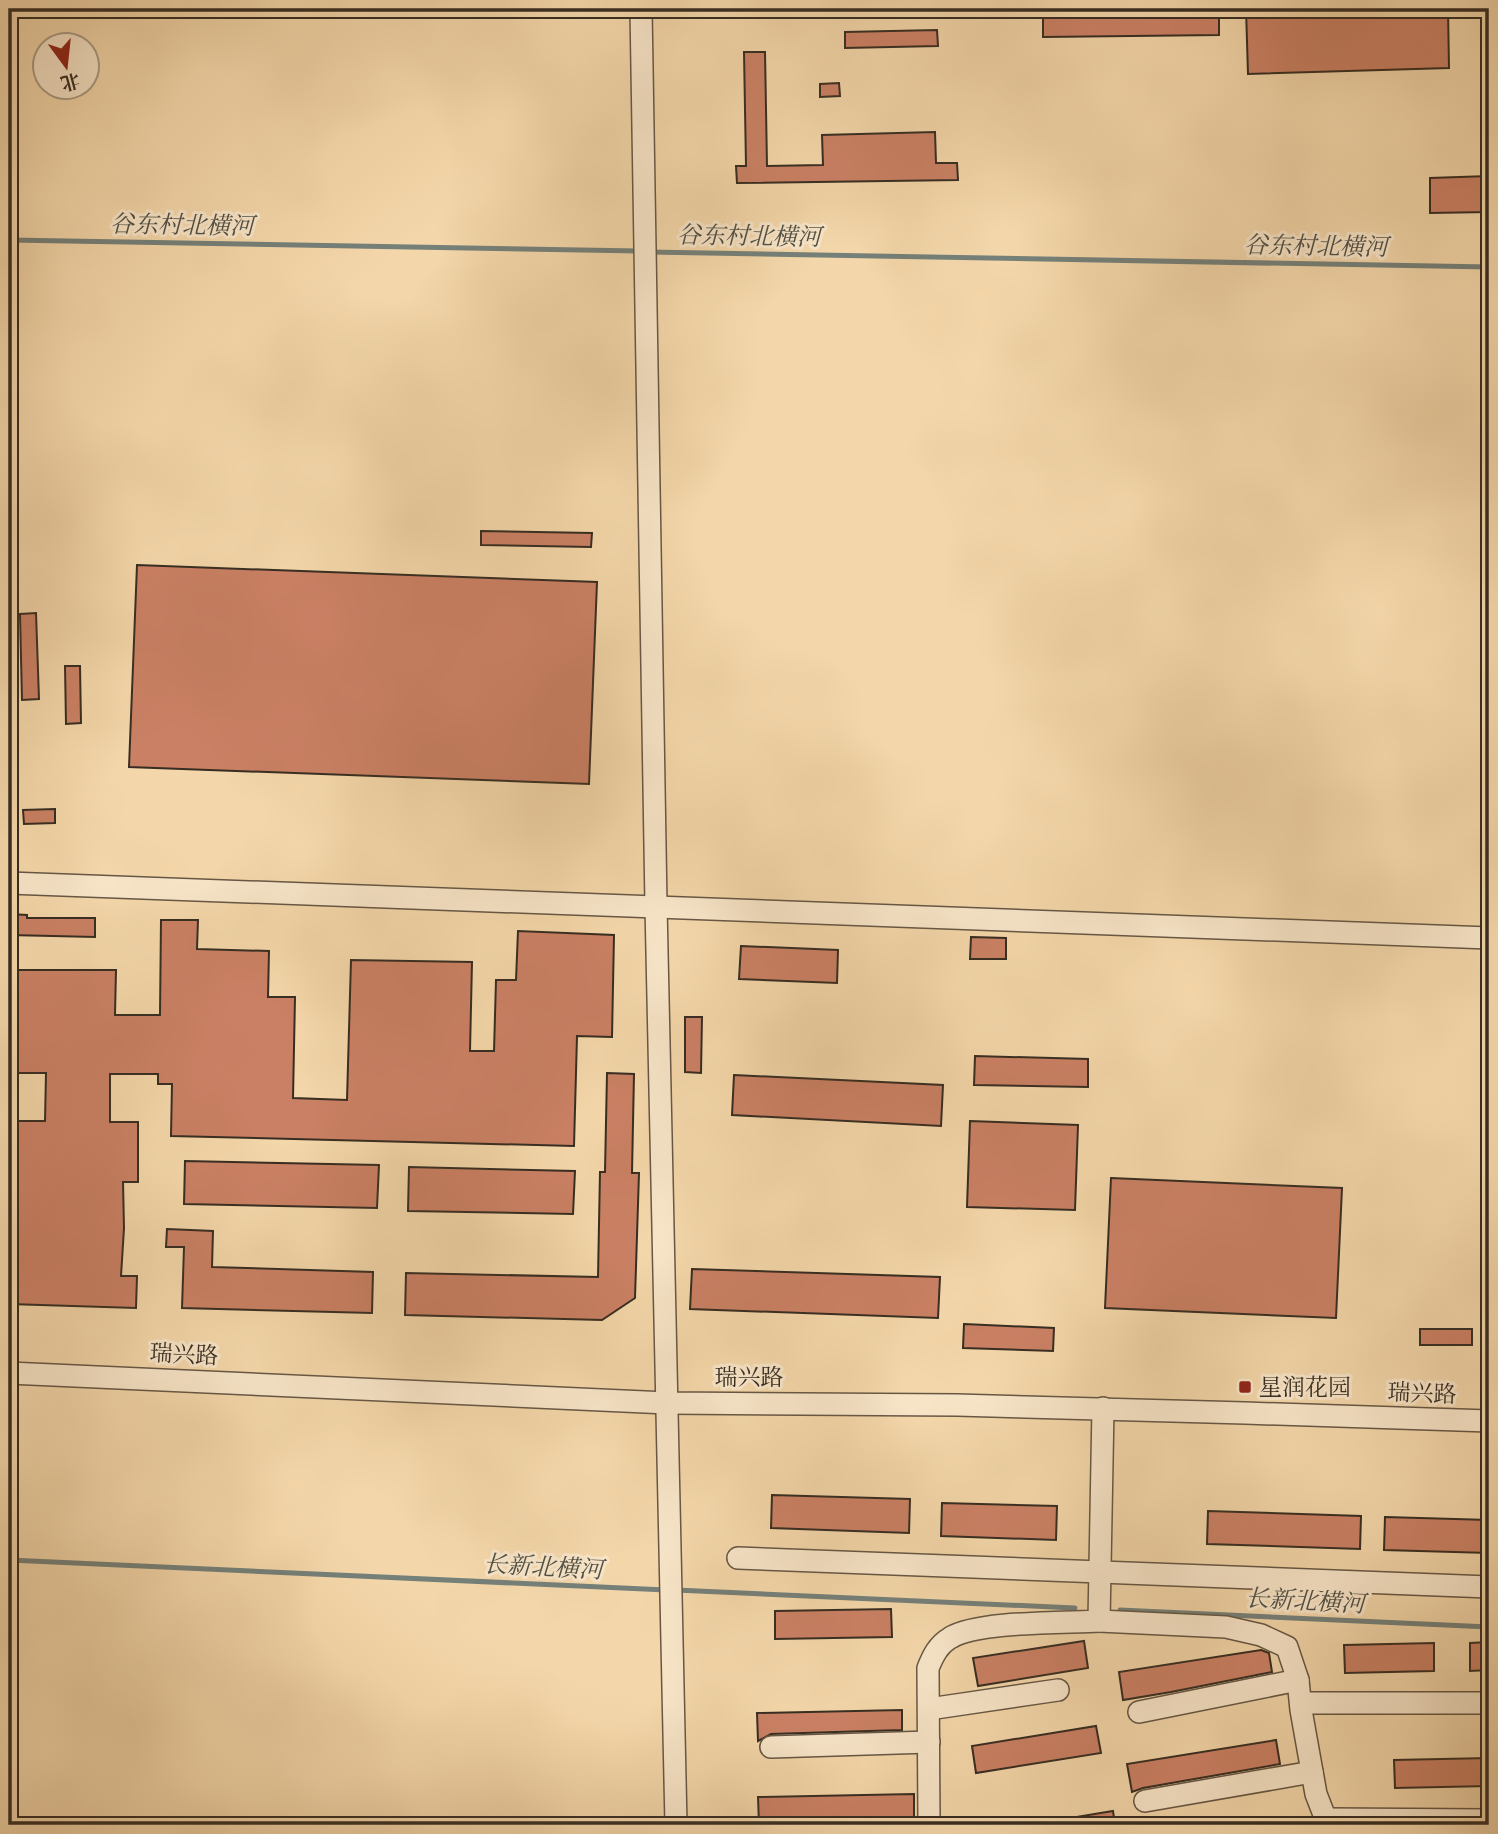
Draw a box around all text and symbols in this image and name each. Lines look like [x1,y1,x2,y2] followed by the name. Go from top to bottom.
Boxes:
[32,32,102,102] north arrow
[58,66,83,96] text: 北
[110,208,258,243] water label: 谷东村北横河
[677,219,825,254] water label: 谷东村北横河
[1244,229,1392,264] water label: 谷东村北横河
[149,1337,219,1372] street label: 瑞兴路
[715,1362,784,1393] street label: 瑞兴路
[1259,1372,1351,1403] place label: 星润花园
[1387,1377,1457,1410] street label: 瑞兴路
[1237,1379,1253,1395] marker: 星润花园
[482,1548,608,1587] water label: 长新北横河
[1244,1582,1370,1621] water label: 长新北横河

